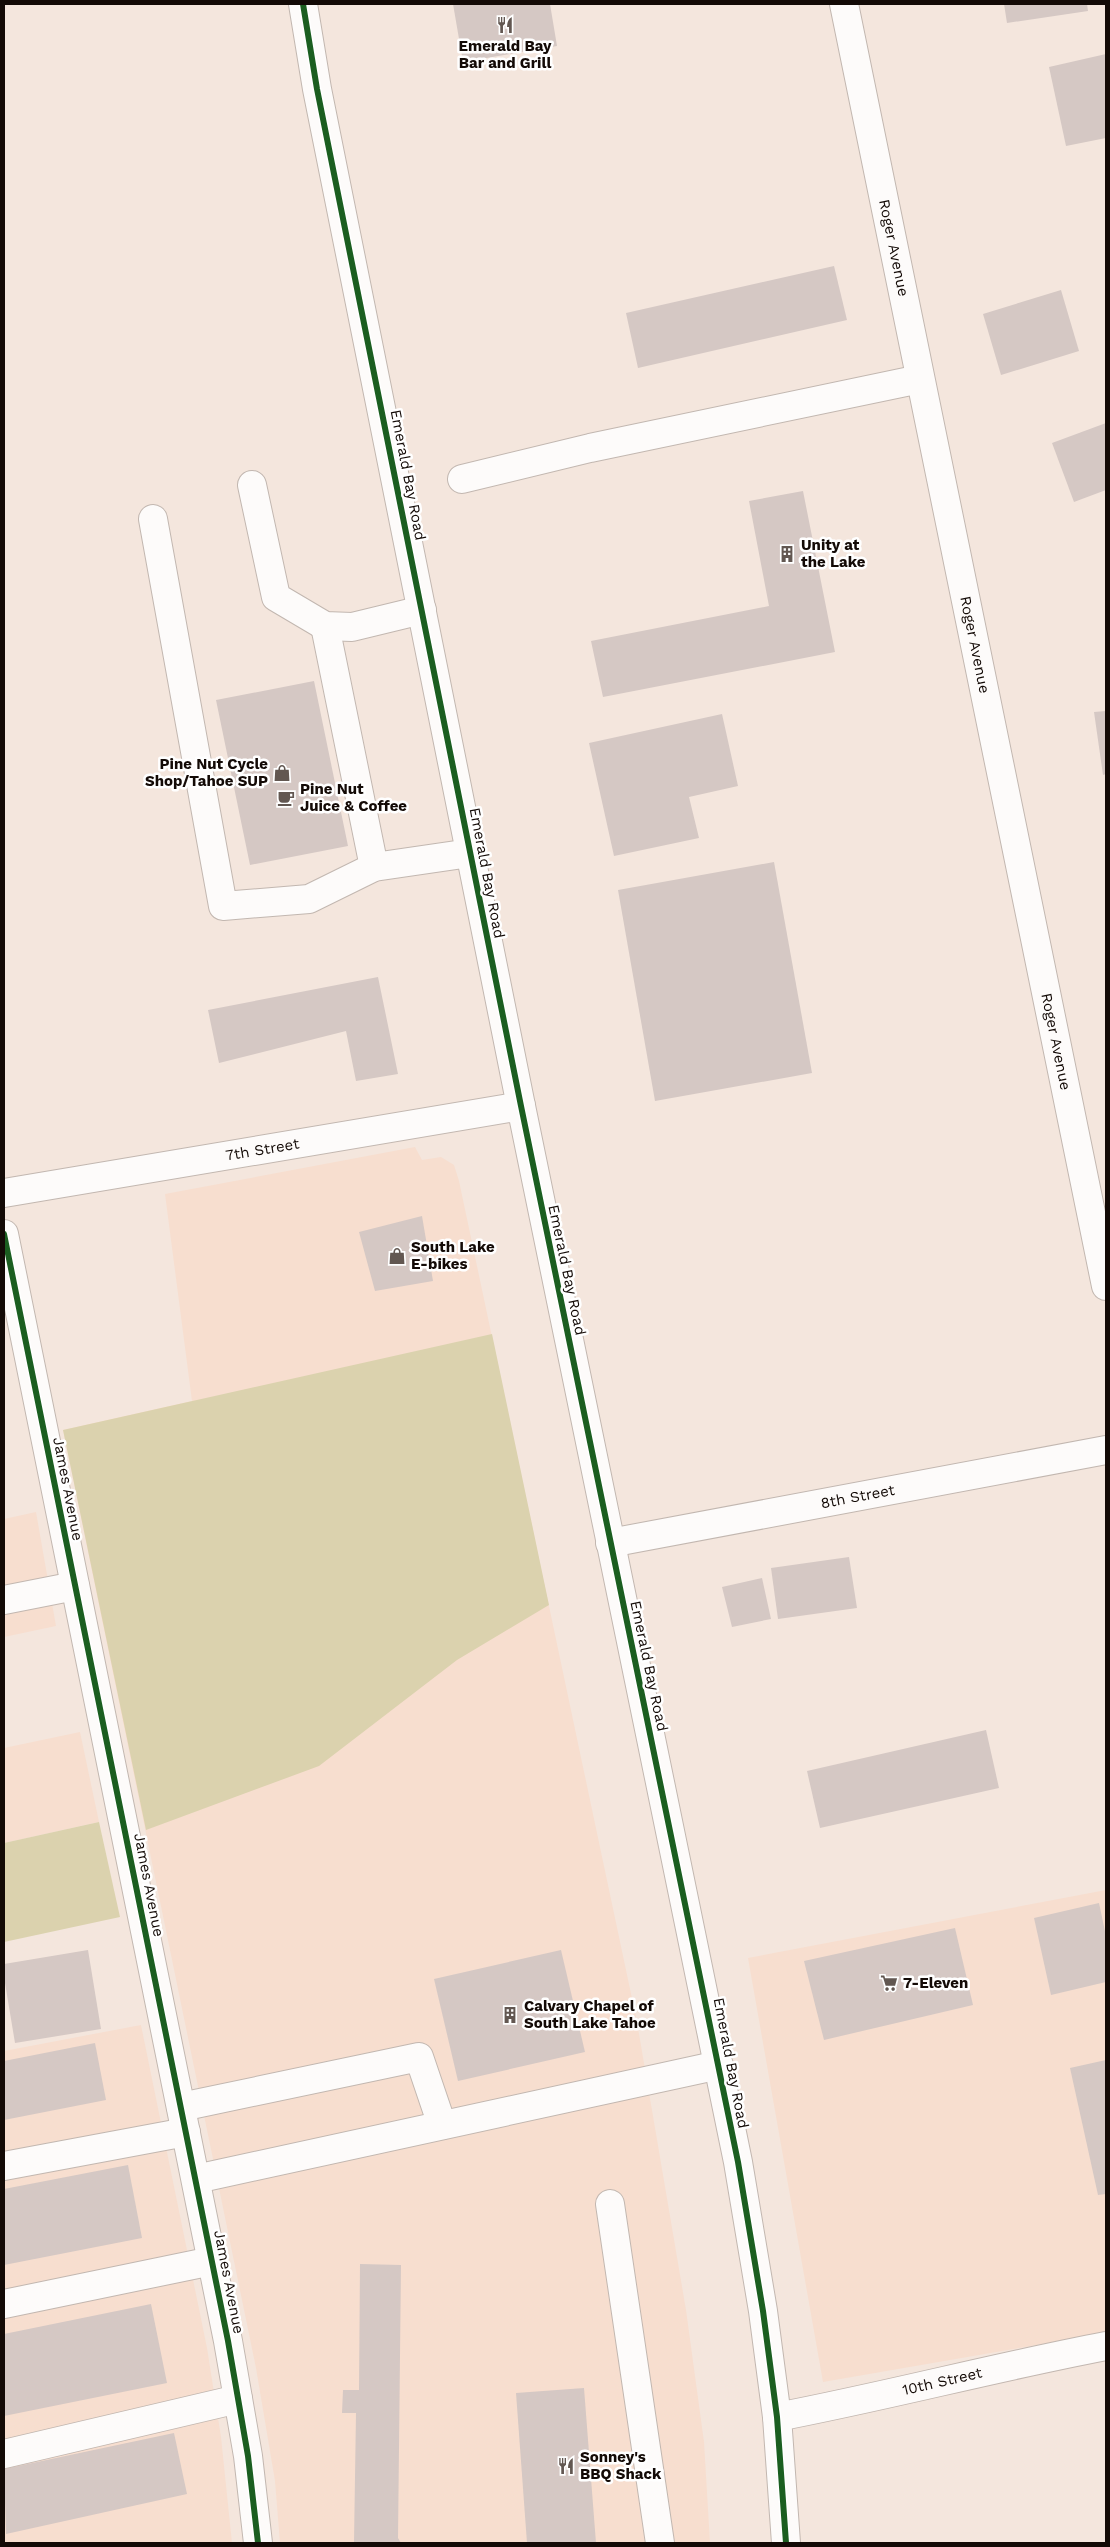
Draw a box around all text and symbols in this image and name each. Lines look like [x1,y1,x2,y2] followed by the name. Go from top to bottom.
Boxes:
[495,15,515,35] restaurant icon: Emerald Bay Bar and Grill
[459,37,552,72] place label: Emerald Bay Bar and Grill
[875,198,913,298] street label: Roger Avenue
[386,408,430,542] street label: Emerald Bay Road
[801,536,866,571] place label: Unity at the Lake
[777,544,797,564] building icon: Unity at the Lake
[956,595,994,695] street label: Roger Avenue
[145,755,268,790] place label: Pine Nut Cycle Shop/Tahoe SUP
[272,763,292,783] shop icon: Pine Nut Cycle Shop/Tahoe SUP
[300,780,407,815] place label: Pine Nut Juice & Coffee
[276,788,296,808] cafe icon: Pine Nut Juice & Coffee
[465,806,509,940] street label: Emerald Bay Road
[1037,991,1075,1092] street label: Roger Avenue
[224,1134,301,1165] street label: 7th Street
[544,1203,590,1337] street label: Emerald Bay Road
[411,1238,495,1273] place label: South Lake E-bikes
[387,1246,407,1266] shop icon: South Lake E-bikes
[49,1436,87,1542] street label: James Avenue
[819,1481,897,1512] street label: 8th Street
[626,1599,672,1733] street label: Emerald Bay Road
[130,1832,168,1938] street label: James Avenue
[879,1973,899,1993] supermarket icon: 7-Eleven
[903,1974,968,1992] place label: 7-Eleven
[709,1996,753,2130] street label: Emerald Bay Road
[524,1997,656,2032] place label: Calvary Chapel of South Lake Tahoe
[500,2005,520,2025] building icon: Calvary Chapel of South Lake Tahoe
[210,2229,248,2335] street label: James Avenue
[901,2363,984,2399] street label: 10th Street
[580,2448,662,2483] place label: Sonney's BBQ Shack
[556,2456,576,2476] restaurant icon: Sonney's BBQ Shack

